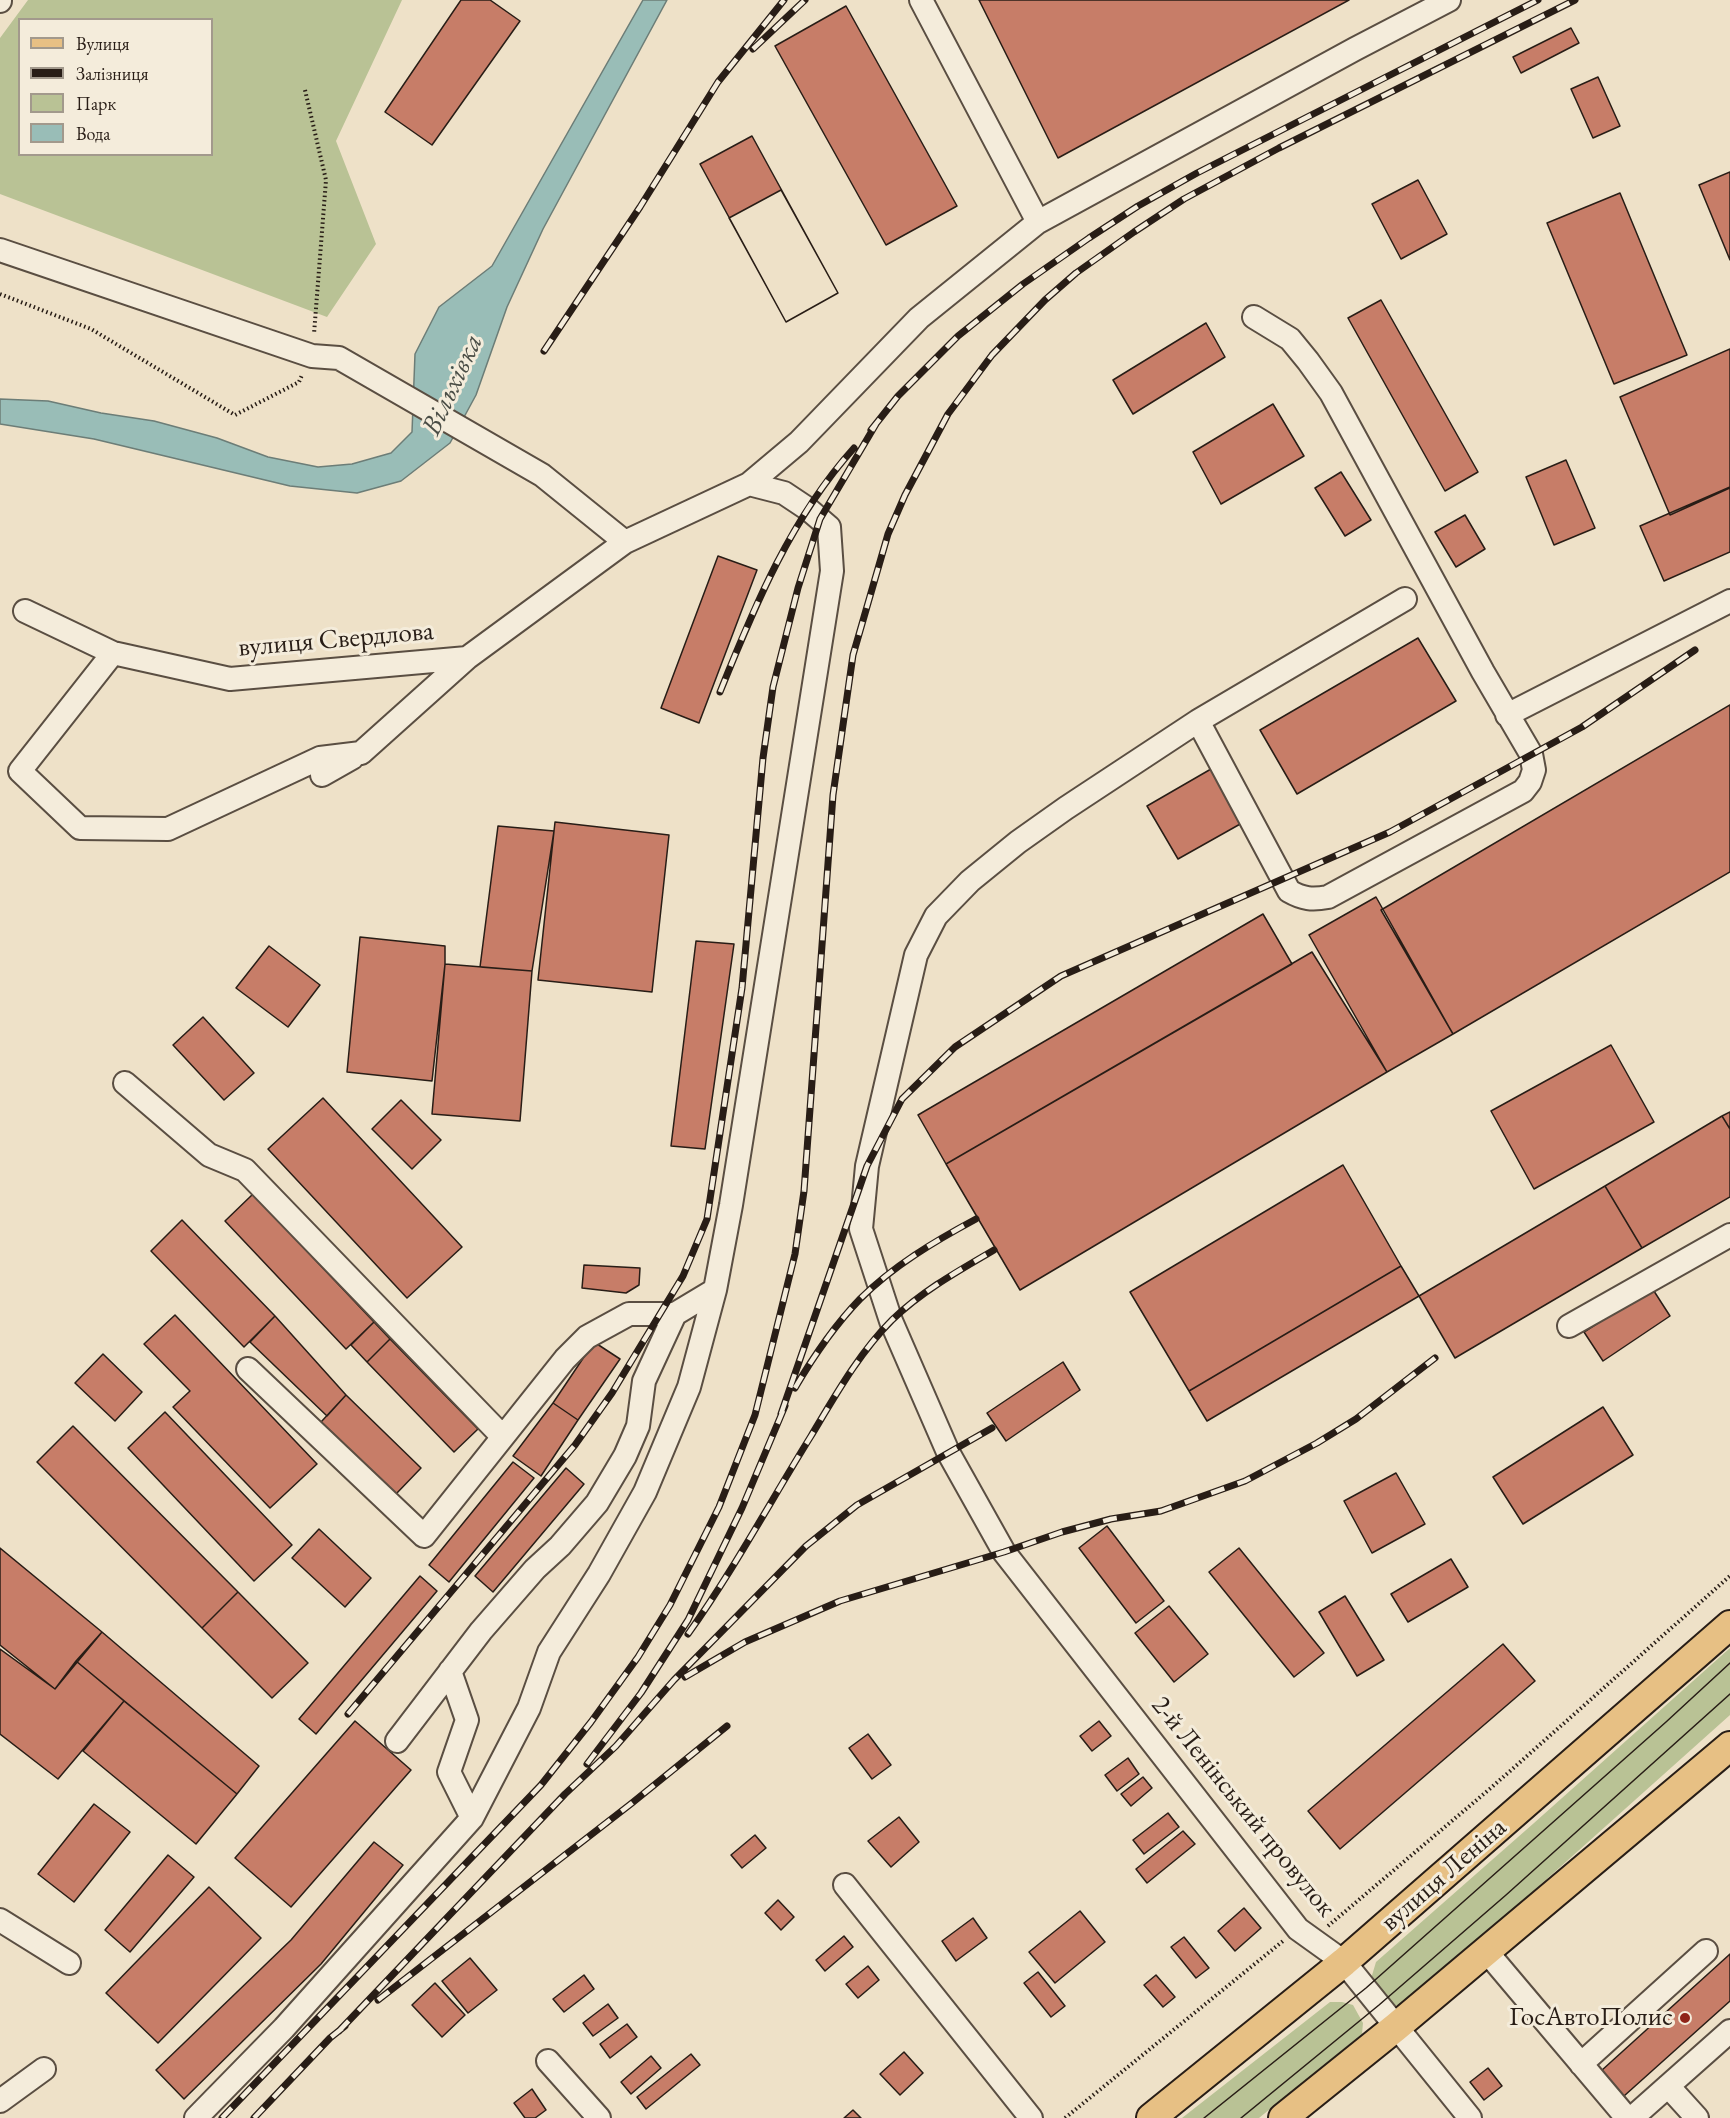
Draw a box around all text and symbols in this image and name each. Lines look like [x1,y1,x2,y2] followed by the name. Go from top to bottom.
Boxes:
[18,18,213,156] legend
[76,32,129,55] text: Вулиця
[76,62,149,85] text: Залізниця
[76,92,116,115] text: Парк
[76,122,110,145] text: Вода
[415,329,491,441] water label: Вільхівка
[237,615,435,665] street label: вулиця Свердлова
[1144,1690,1342,1924] street label: 2-й Ленінський провулок
[1374,1812,1514,1938] street label: вулиця Леніна
[1509,2002,1673,2034] place label: ГосАвтоПолис
[1678,2011,1692,2025] marker: ГосАвтоПолис

